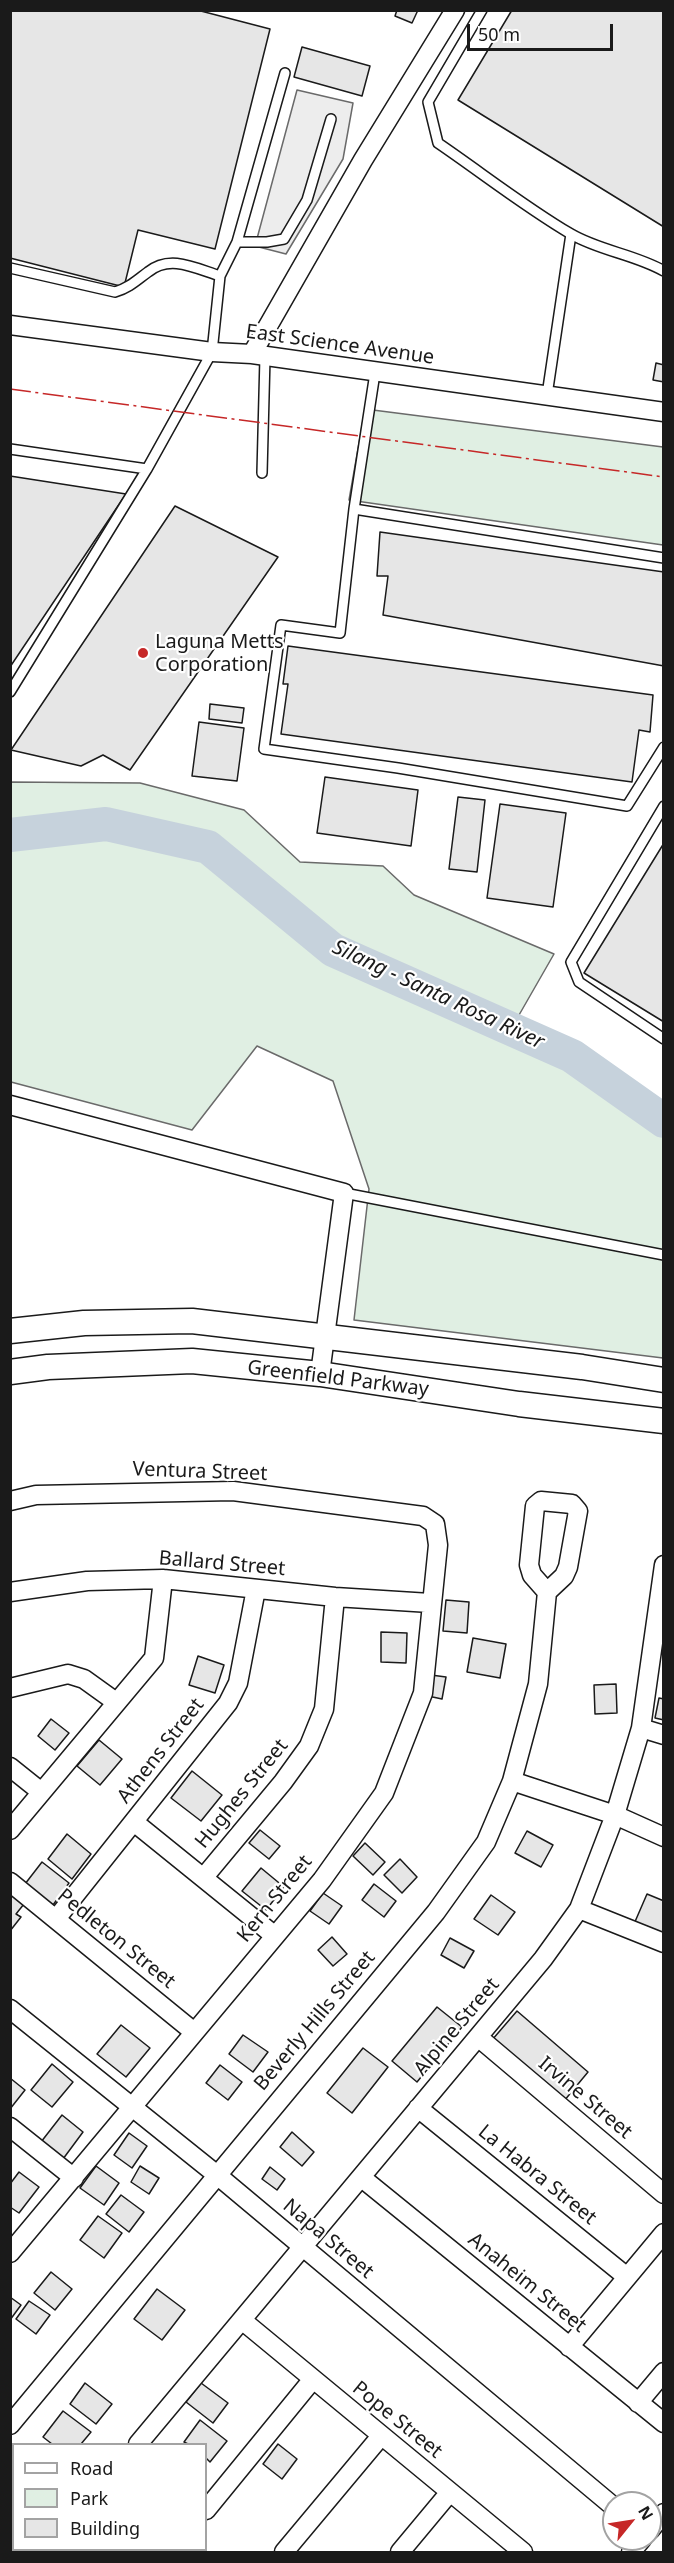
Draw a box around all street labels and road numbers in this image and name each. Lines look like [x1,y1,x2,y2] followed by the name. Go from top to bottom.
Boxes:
[244,320,436,370] street label: East Science Avenue
[246,1356,430,1402] street label: Greenfield Parkway
[132,1458,268,1486] street label: Ventura Street
[158,1547,286,1581] street label: Ballard Street
[113,1694,209,1808] street label: Athens Street
[191,1734,293,1854] street label: Hughes Street
[233,1851,317,1947] street label: Kern Street
[52,1884,180,1994] street label: Pedleton Street
[250,1946,380,2096] street label: Beverly Hills Street
[409,1973,505,2081] street label: Alpine Street
[533,2052,637,2144] street label: Irvine Street
[473,2120,601,2230] street label: La Habra Street
[278,2194,378,2284] street label: Napa Street
[463,2228,591,2338] street label: Anaheim Street
[347,2376,447,2464] street label: Pope Street

